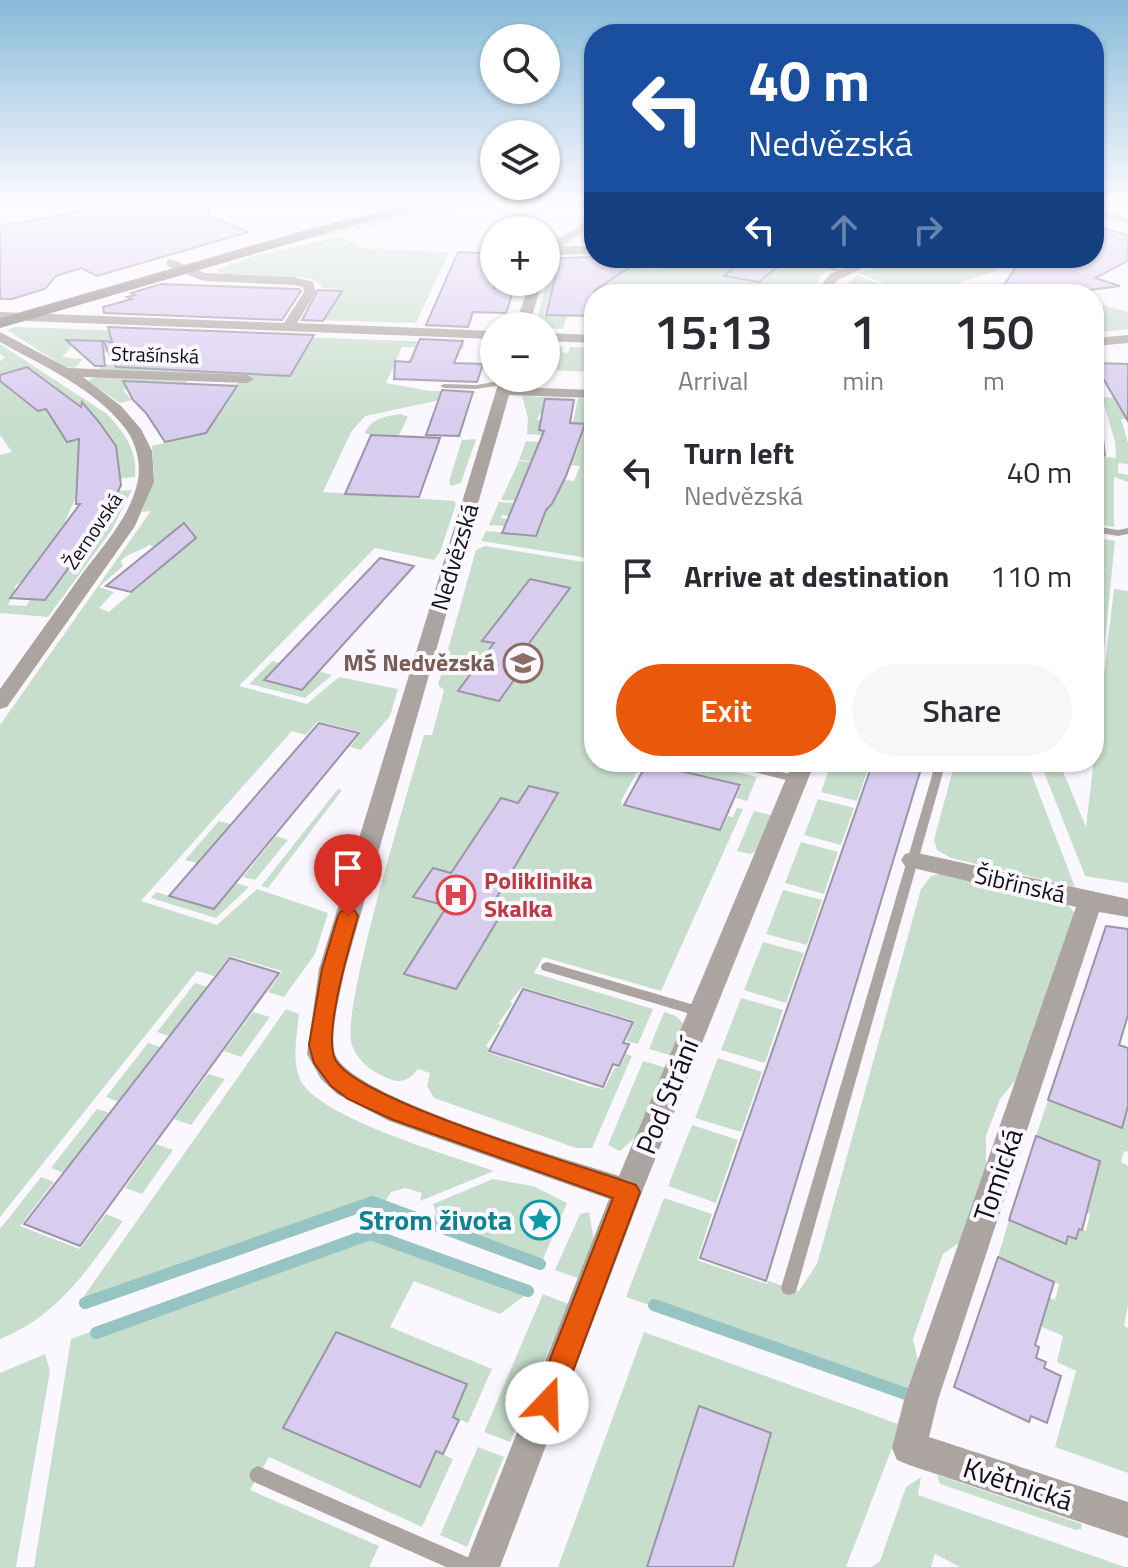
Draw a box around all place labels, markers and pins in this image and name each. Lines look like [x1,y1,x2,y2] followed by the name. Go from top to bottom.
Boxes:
[502,642,544,684] school or university icon: MŠ Nedvězská
[343,644,495,680] place label: MŠ Nedvězská
[314,834,382,916] pin
[484,862,593,926] place label: Poliklinika Skalka
[435,874,477,916] hospital icon: Poliklinika Skalka
[359,1198,512,1241] place label: Strom života
[519,1199,561,1241] place icon: Strom života

